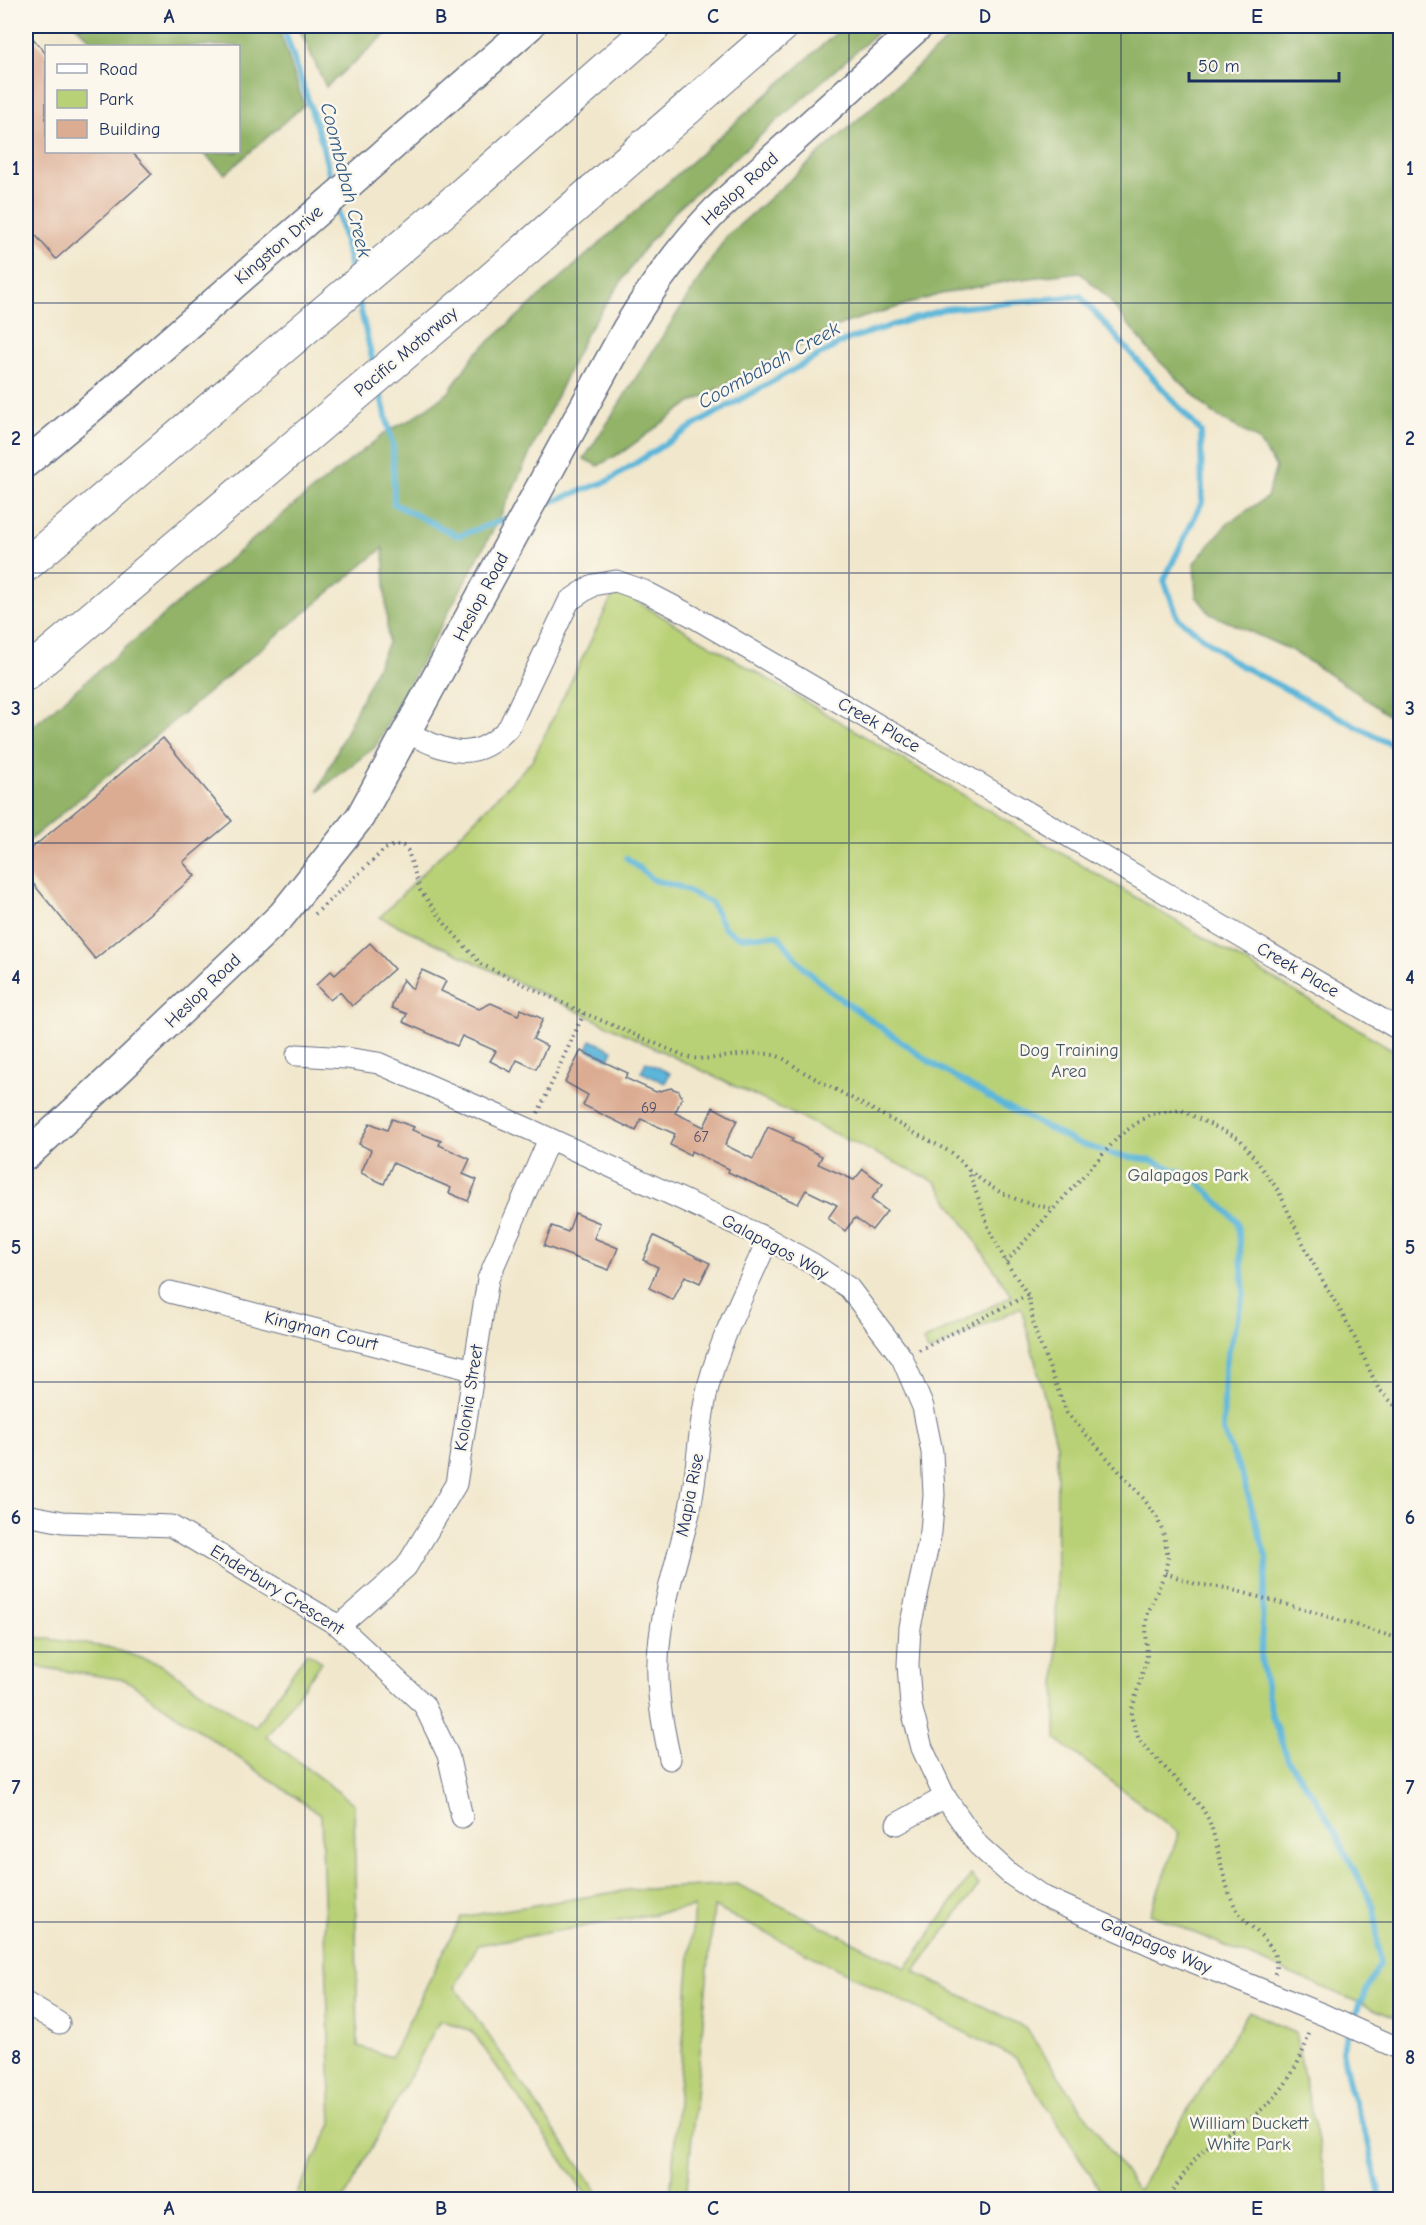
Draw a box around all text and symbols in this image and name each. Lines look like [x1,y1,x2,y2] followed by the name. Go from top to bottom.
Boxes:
[163,5,175,28] text: A
[435,5,447,28] text: B
[707,5,719,28] text: C
[979,5,991,28] text: D
[1251,5,1263,28] text: E
[45,45,240,153] legend
[1189,45,1339,83] scale bar
[1198,56,1240,77] text: 50 m
[99,59,138,80] text: Road
[99,89,134,110] text: Park
[316,100,376,260] water label: Coombabah Creek
[99,119,161,140] text: Building
[697,148,783,230] street label: Heslop Road
[12,157,20,180] text: 1
[1406,157,1414,180] text: 1
[231,201,327,289] street label: Kingston Drive
[350,302,463,401] street label: Pacific Motorway
[694,316,844,414] water label: Coombabah Creek
[11,427,21,450] text: 2
[1405,427,1415,450] text: 2
[449,549,513,645] street label: Heslop Road
[834,693,924,757] street label: Creek Place
[11,697,21,720] text: 3
[1405,697,1415,720] text: 3
[1253,938,1343,1002] street label: Creek Place
[161,950,245,1032] street label: Heslop Road
[11,966,21,989] text: 4
[1405,966,1415,989] text: 4
[1019,1040,1119,1082] park label: Dog Training Area
[641,1099,657,1117] house number: 69
[693,1128,709,1146] house number: 67
[1127,1165,1249,1186] park label: Galapagos Park
[718,1210,833,1285] street label: Galapagos Way
[11,1236,21,1259] text: 5
[1405,1236,1415,1259] text: 5
[262,1307,381,1355] street label: Kingman Court
[450,1342,488,1453] street label: Kolonia Street
[672,1451,708,1539] street label: Mapia Rise
[11,1506,21,1529] text: 6
[1405,1506,1415,1529] text: 6
[206,1540,348,1640] street label: Enderbury Crescent
[12,1776,21,1799] text: 7
[1406,1776,1415,1799] text: 7
[1097,1913,1215,1979] street label: Galapagos Way
[11,2046,21,2069] text: 8
[1405,2046,1415,2069] text: 8
[1190,2113,1309,2155] park label: William Duckett White Park
[163,2197,175,2220] text: A
[435,2197,447,2220] text: B
[707,2197,719,2220] text: C
[979,2197,991,2220] text: D
[1251,2197,1263,2220] text: E

